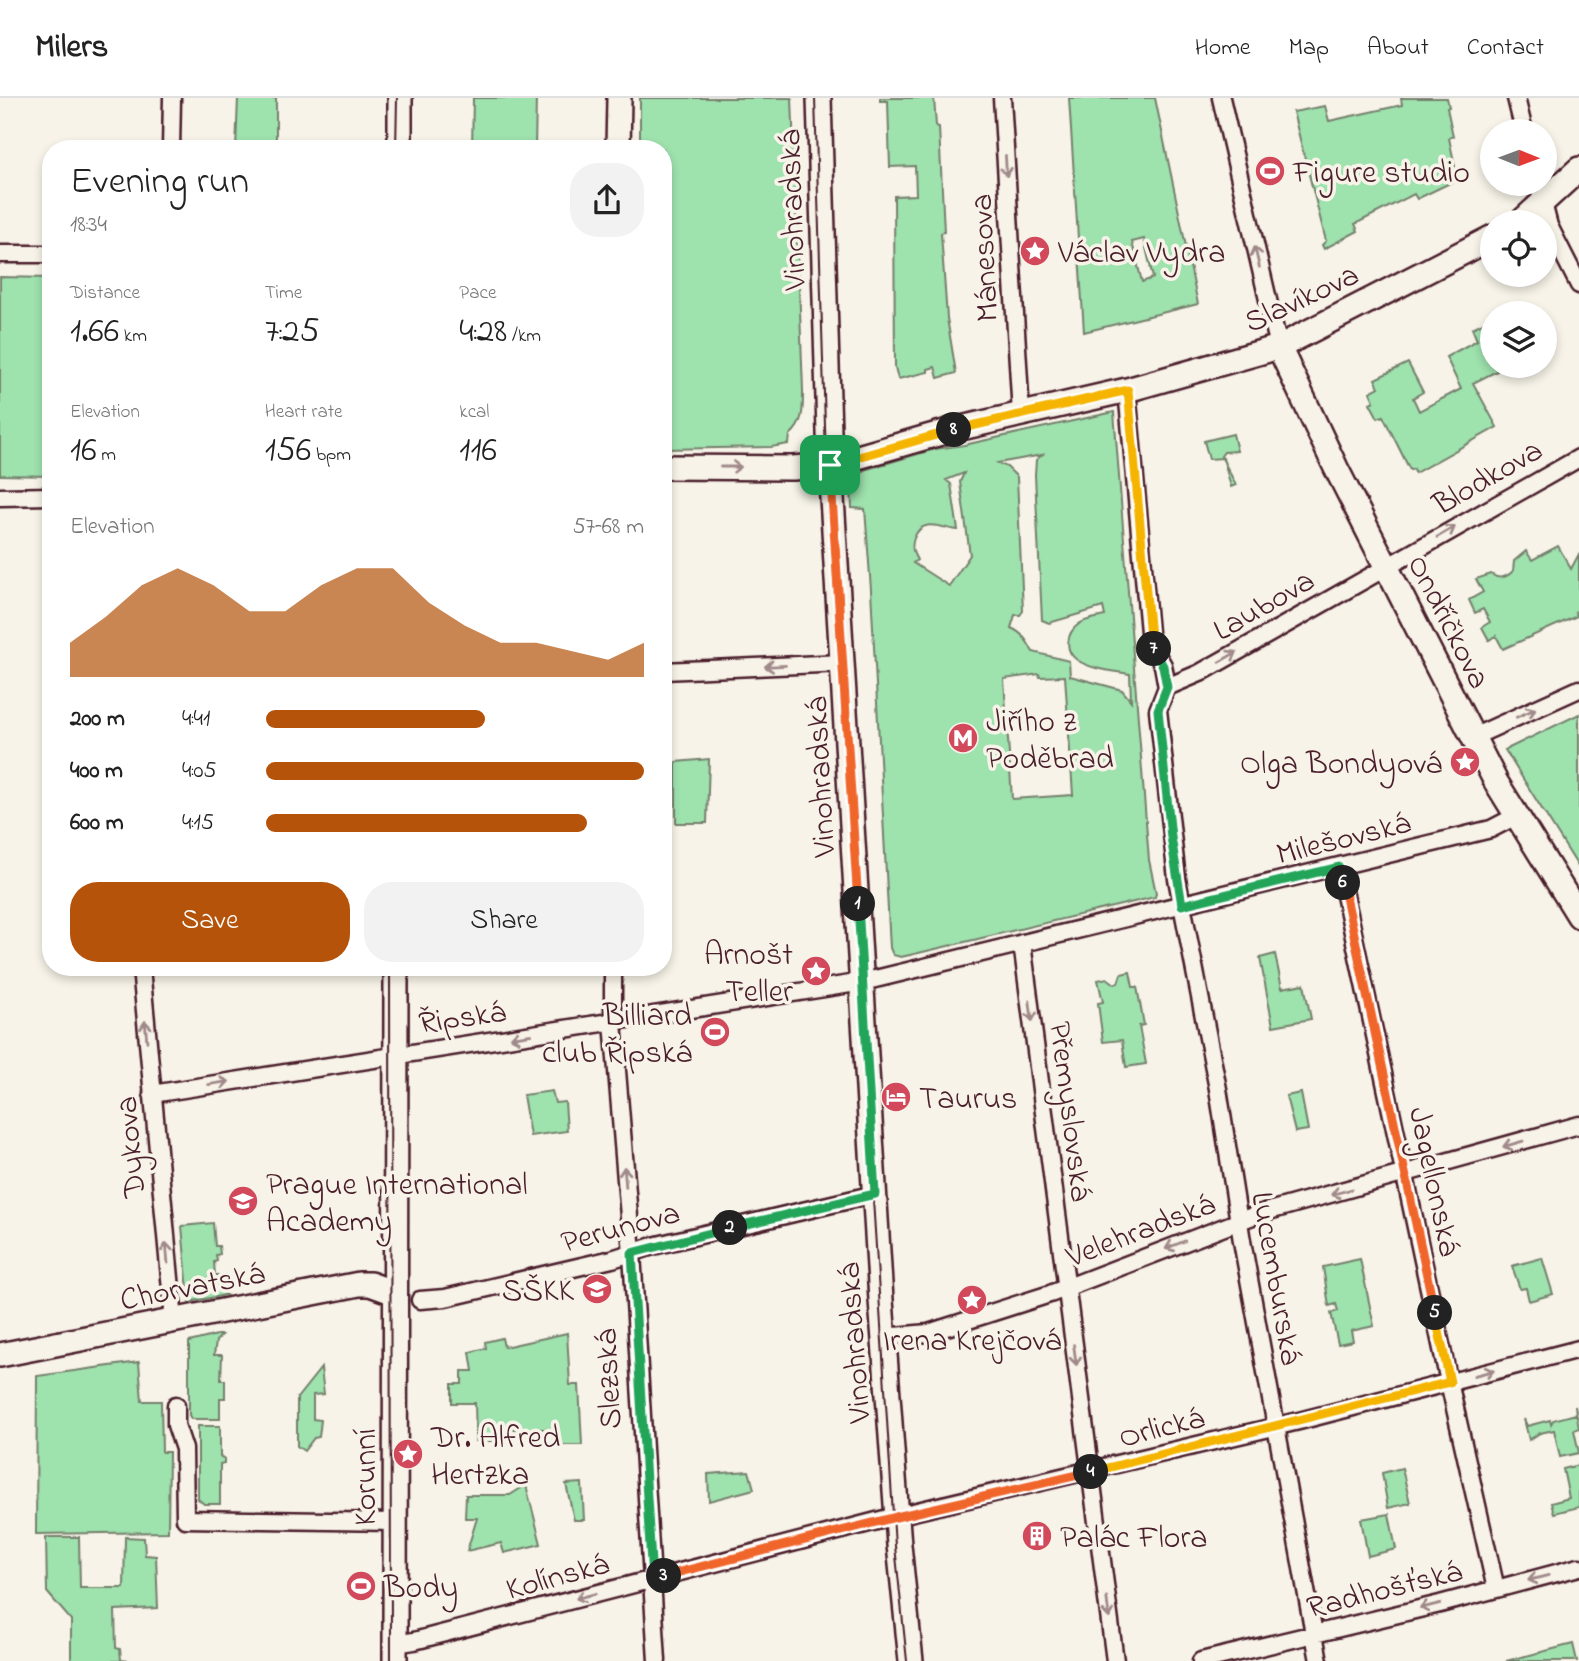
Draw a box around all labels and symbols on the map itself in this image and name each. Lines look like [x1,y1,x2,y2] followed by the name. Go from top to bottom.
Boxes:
[1480,119,1558,196] north arrow
[768,129,821,292] street label: Vinohradská
[1292,151,1470,198] place label: Figure studio
[1000,154,1013,177] one-way arrow
[1253,154,1287,188] sports icon: Figure studio
[960,193,1013,323] street label: Mánesova
[1057,231,1225,278] place label: Václav Vydra
[1018,234,1052,268] place icon: Václav Vydra
[1250,246,1263,269] one-way arrow
[1237,253,1368,347] street label: Slavíkova
[936,412,972,448] pin: 8
[1424,429,1552,530] street label: Blodkova
[800,435,860,495] pin
[720,460,743,474] one-way arrow
[1435,525,1456,538] one-way arrow
[1393,547,1501,698] street label: Ondříčkova
[1205,559,1324,655] street label: Laubova
[1136,632,1172,666] pin: 7
[1217,650,1237,664] one-way arrow
[764,660,787,673] one-way arrow
[795,695,850,859] street label: Vinohradská
[986,700,1114,784] place label: Jiřího z Poděbrad
[1515,706,1536,719] one-way arrow
[946,721,980,755] metro station icon: Jiřího z Poděbrad
[1240,742,1442,789] place label: Olga Bondyová
[1448,745,1482,779] place icon: Olga Bondyová
[1272,801,1416,880] street label: Milešovská
[1326,866,1360,900] pin: 6
[840,886,876,922] pin: 1
[704,933,793,1017] place label: Arnošt Teller
[799,954,833,988] place icon: Arnošt Teller
[416,990,509,1049] street label: Řipská
[542,994,692,1078] place label: Billiard club Řipská
[1024,999,1037,1022] one-way arrow
[698,1015,732,1049] sports icon: Billiard club Řipská
[1034,1019,1103,1204] street label: Přemyslovská
[139,1020,152,1042] one-way arrow
[510,1030,533,1043] one-way arrow
[208,1076,230,1089] one-way arrow
[919,1077,1017,1124] place label: Taurus
[879,1080,913,1114] hotel icon: Taurus
[105,1094,160,1200] street label: Dykova
[1394,1103,1471,1261] street label: Jagellonská
[1503,1138,1525,1151] one-way arrow
[266,1163,528,1247] place label: Prague International Academy
[618,1167,631,1189] one-way arrow
[1059,1182,1222,1283] street label: Velehradská
[226,1184,260,1218] school or university icon: Prague International Academy
[1330,1186,1352,1199] one-way arrow
[1236,1188,1313,1369] street label: Lucemburská
[556,1191,685,1268] street label: Perunova
[712,1210,748,1246] pin: 2
[1164,1239,1186,1252] one-way arrow
[160,1242,173,1265] one-way arrow
[116,1251,269,1325] street label: Chorvatská
[827,1261,886,1426] street label: Vinohradská
[502,1269,574,1316] place label: SŠKK
[580,1272,614,1306] school or university icon: SŠKK
[955,1283,989,1317] place icon: Irena Krejčová
[1418,1296,1452,1330] pin: 5
[883,1319,1061,1366] place label: Irena Krejčová
[584,1328,637,1430] street label: Slezská
[1068,1343,1081,1366] one-way arrow
[1472,1366,1495,1379] one-way arrow
[1114,1396,1209,1463] street label: Orlická
[430,1416,560,1500] place label: Dr. Alfred Hertzka
[344,1428,391,1526] street label: Korunní
[391,1437,425,1471] place icon: Dr. Alfred Hertzka
[1074,1454,1108,1490] pin: 4
[1060,1516,1208,1563] place label: Palác Flora
[1020,1519,1054,1553] building icon: Palác Flora
[501,1542,615,1615] street label: Kolínská
[1302,1549,1467,1633] street label: Radhošťská
[646,1558,682,1594] pin: 3
[383,1566,458,1613] place label: Body
[344,1569,378,1603] sports icon: Body
[1527,1572,1549,1585] one-way arrow
[575,1590,598,1603] one-way arrow
[1101,1596,1114,1619] one-way arrow
[1419,1600,1442,1613] one-way arrow

